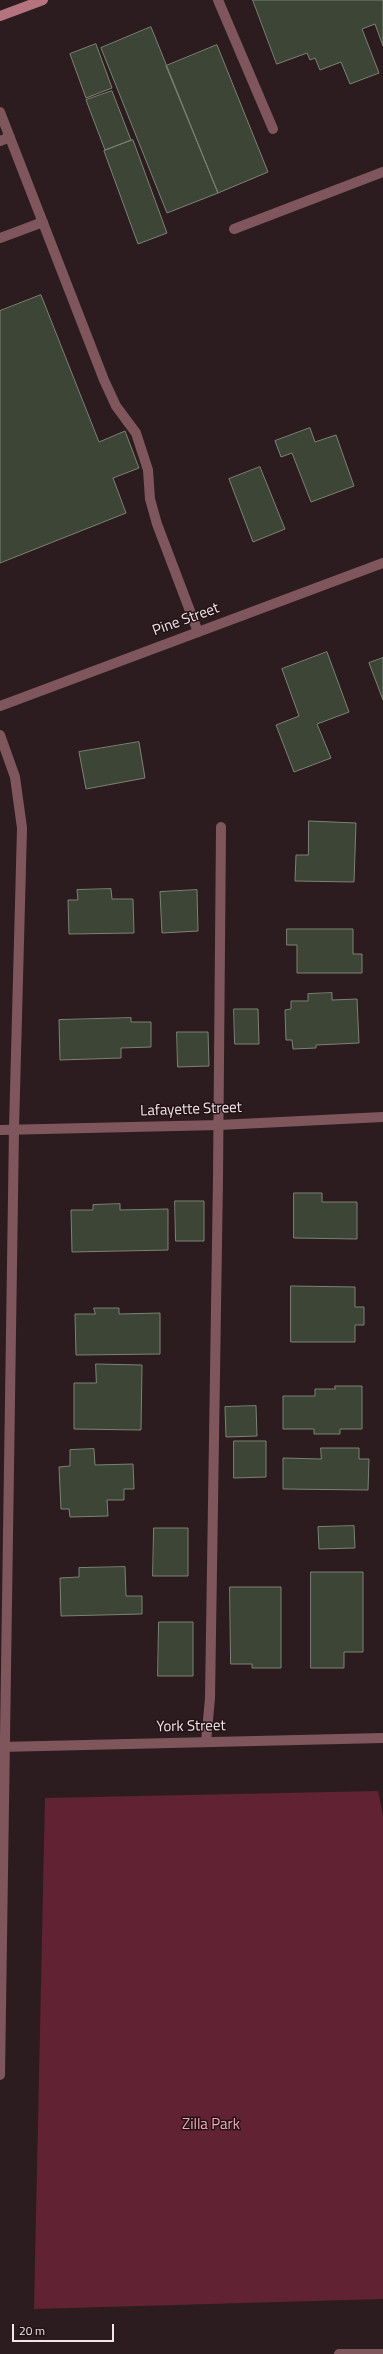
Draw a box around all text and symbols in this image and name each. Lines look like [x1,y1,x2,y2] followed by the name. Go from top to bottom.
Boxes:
[150,600,222,640] street label: Pine Street
[140,1099,242,1121] street label: Lafayette Street
[156,1717,226,1737] street label: York Street
[182,2116,240,2134] park label: Zilla Park
[14,2316,116,2342] scale bar
[19,2321,45,2340] text: 20 m

